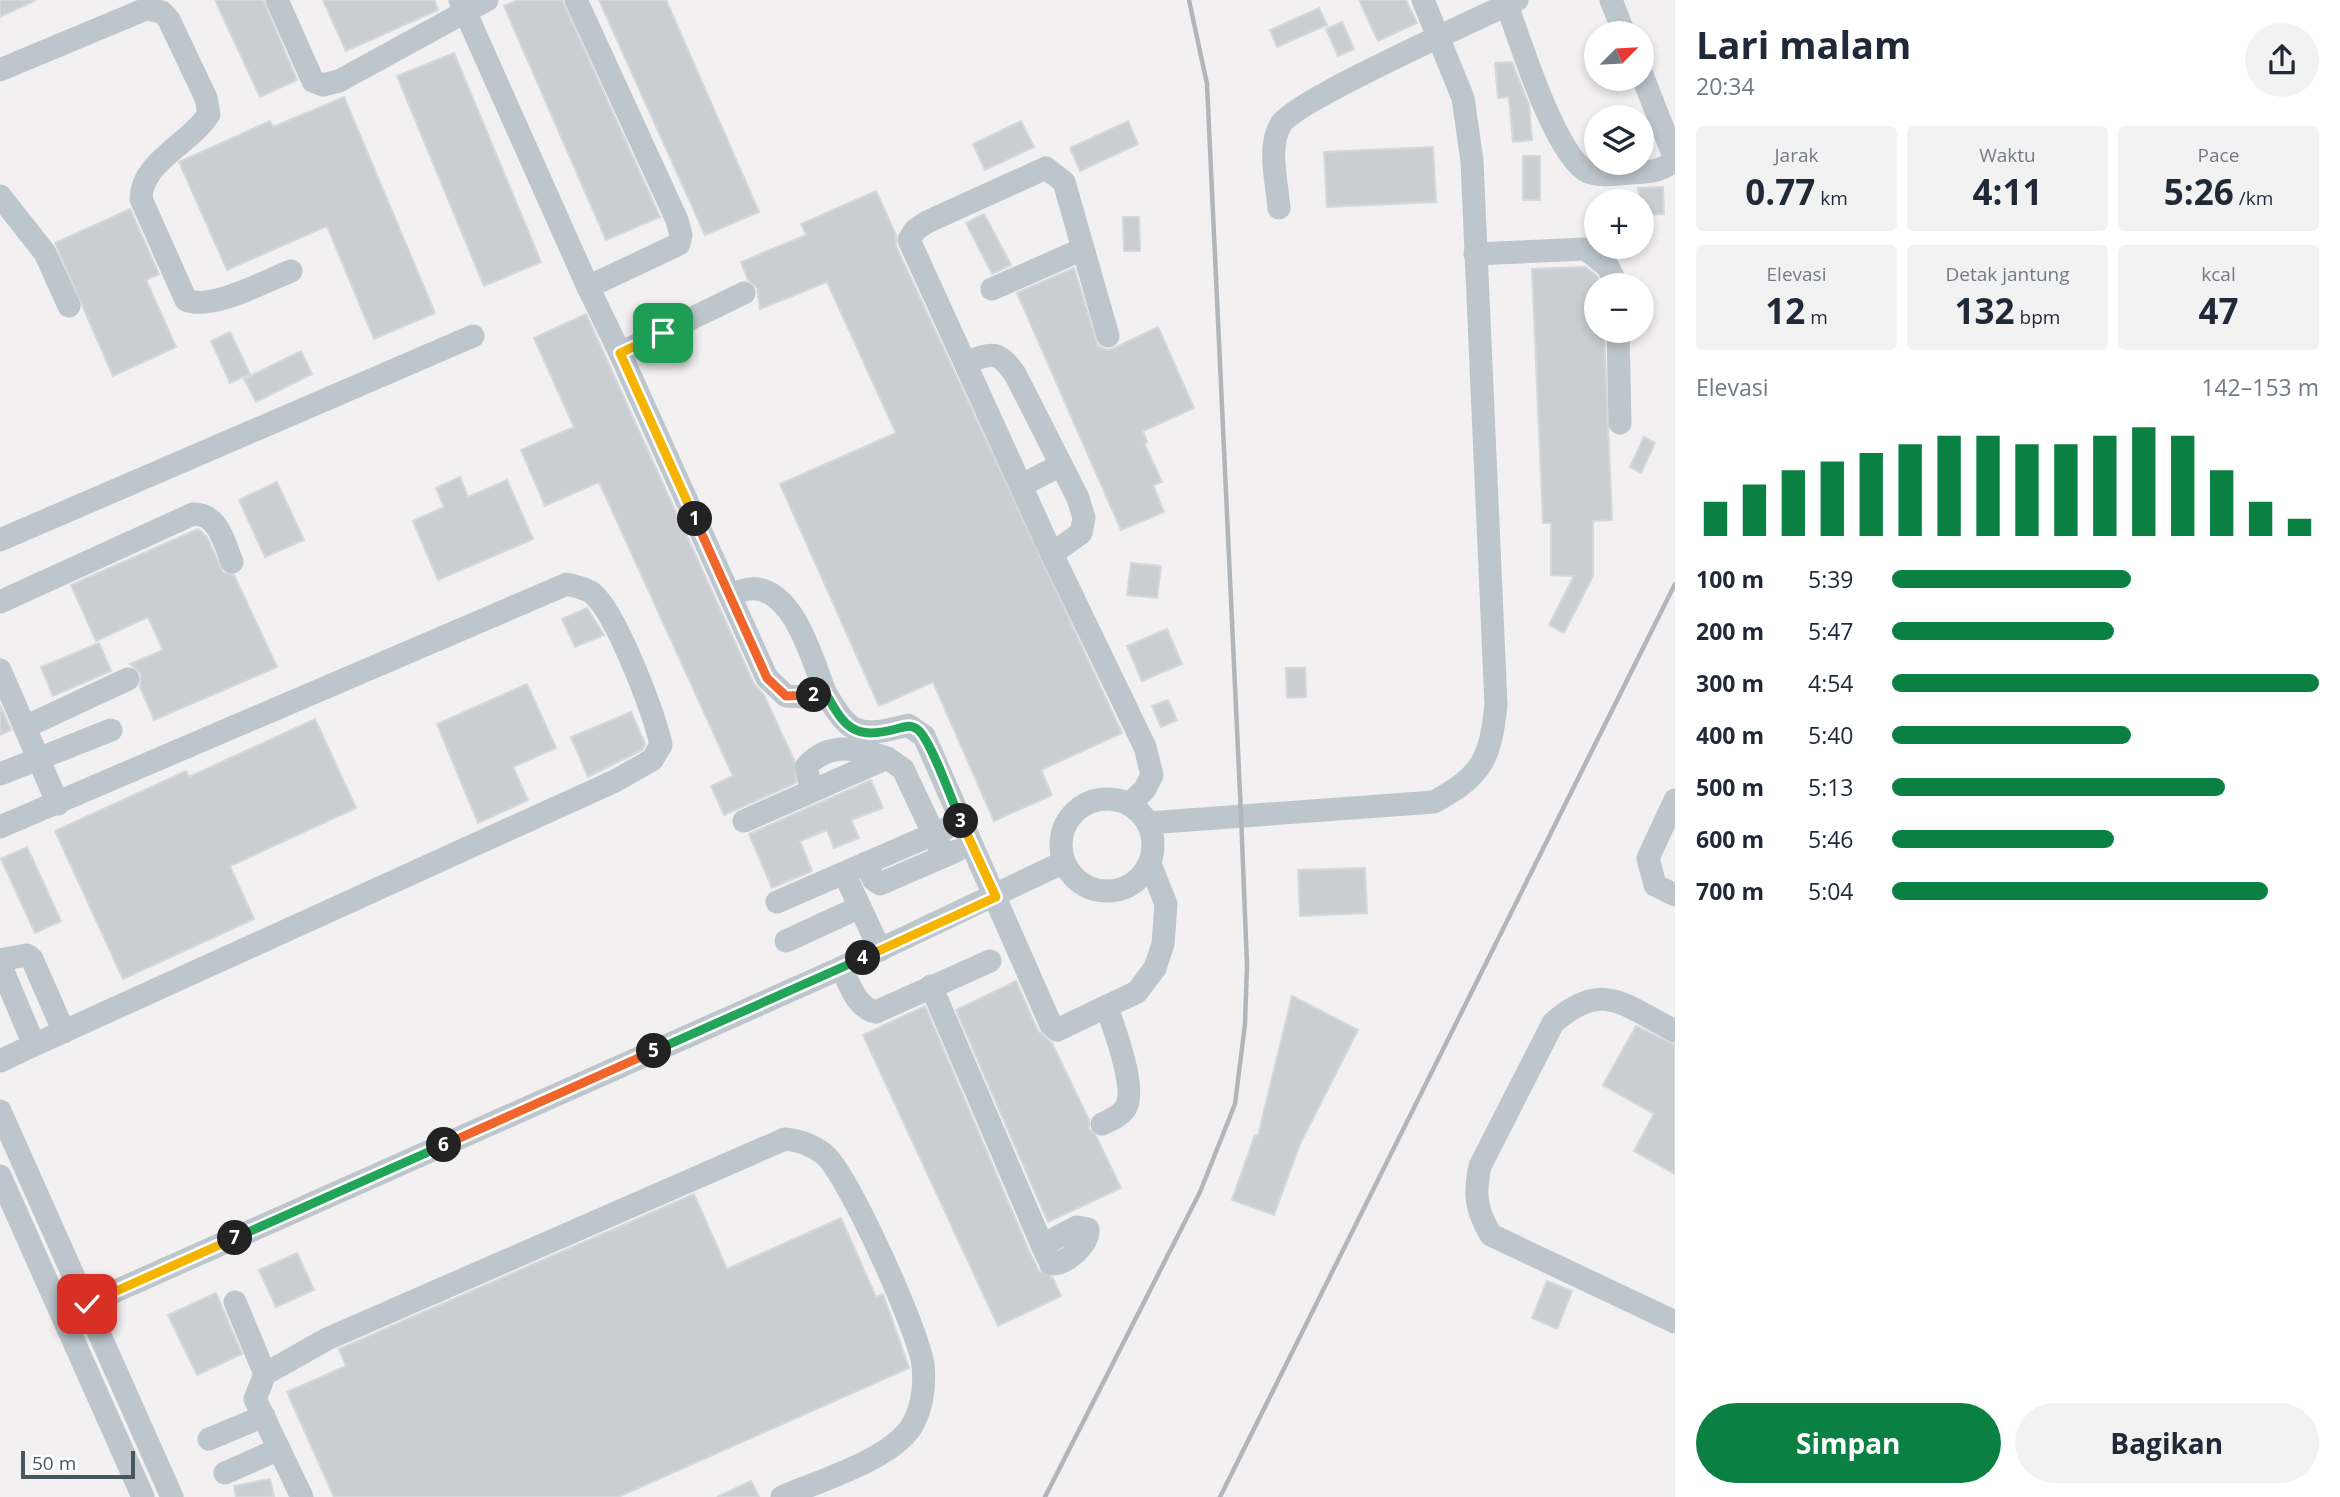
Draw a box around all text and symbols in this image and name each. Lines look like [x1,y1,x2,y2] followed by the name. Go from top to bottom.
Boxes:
[1696,18,1911,70] text: Lari malam
[1584,21,1654,91] north arrow
[1584,21,1654,343] map controls
[2245,23,2319,97] button: share
[1696,70,1755,102] text: 20:34
[1584,105,1654,175] button: layers
[1775,142,1818,168] text: Jarak
[1979,142,2036,168] text: Waktu
[2198,142,2239,168] text: Pace
[1745,168,1815,215] text: 0.77
[1972,168,2043,215] text: 4:11
[2164,168,2234,215] text: 5:26
[1815,185,1848,211] text: km
[2234,185,2273,211] text: /km
[1584,189,1654,259] button: +
[1767,261,1826,287] text: Elevasi
[1945,261,2070,287] text: Detak jantung
[2201,261,2236,287] text: kcal
[1584,273,1654,343] button: −
[1765,287,1805,334] text: 12
[1955,287,2015,334] text: 132
[2198,287,2239,334] text: 47
[633,303,693,363] pin
[1805,304,1828,330] text: m
[2015,304,2060,330] text: bpm
[644,314,682,352] icon: arrive
[1696,371,1769,403] text: Elevasi
[2201,371,2319,403] text: 142–153 m
[678,502,712,536] pin: 1
[689,505,700,531] text: 1
[1696,563,1764,595] text: 100 m
[1808,563,1854,595] text: 5:39
[1696,615,1764,647] text: 200 m
[1808,615,1854,647] text: 5:47
[1696,667,1764,699] text: 300 m
[1808,667,1854,699] text: 4:54
[796,678,832,712] pin: 2
[808,681,819,707] text: 2
[1696,719,1764,751] text: 400 m
[1808,719,1854,751] text: 5:40
[1696,771,1764,803] text: 500 m
[1808,771,1854,803] text: 5:13
[944,804,978,838] pin: 3
[955,807,966,833] text: 3
[1696,823,1764,855] text: 600 m
[1808,823,1854,855] text: 5:46
[1696,875,1764,907] text: 700 m
[1808,875,1854,907] text: 5:04
[846,940,880,976] pin: 4
[857,944,868,970] text: 4
[636,1034,672,1068] pin: 5
[648,1037,659,1063] text: 5
[426,1128,462,1162] pin: 6
[438,1131,449,1157] text: 6
[218,1220,252,1256] pin: 7
[229,1224,240,1250] text: 7
[57,1274,117,1334] pin
[68,1285,106,1323] icon: check
[1696,1403,2001,1483] button: Simpan
[2015,1403,2319,1483] button: Bagikan
[21,1448,135,1480] scale bar
[32,1450,76,1476] text: 50 m

